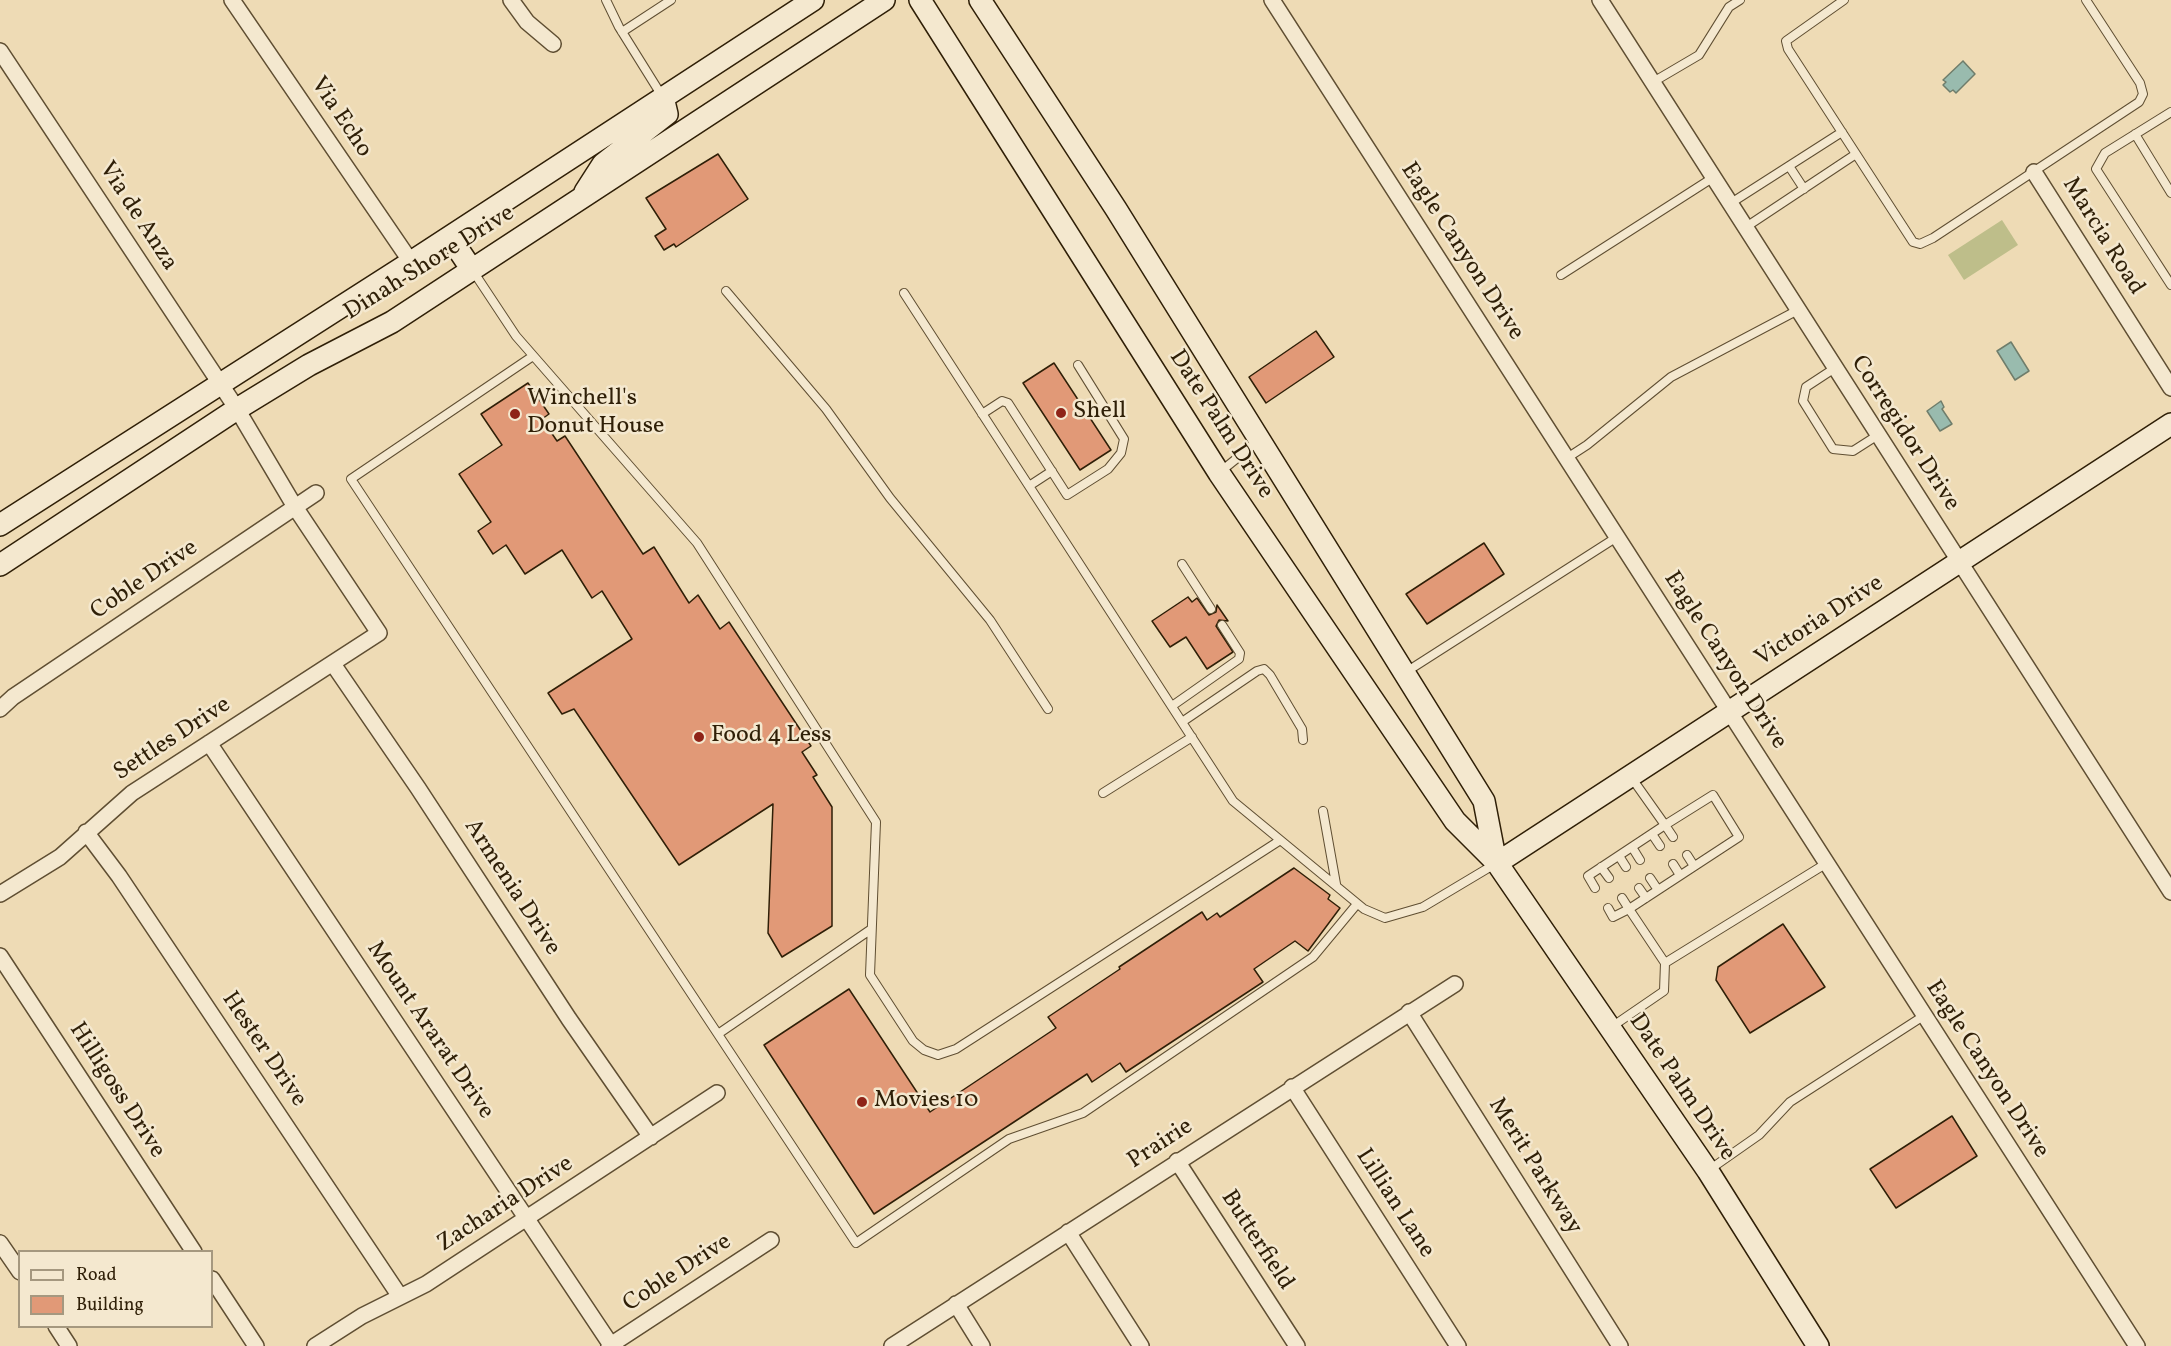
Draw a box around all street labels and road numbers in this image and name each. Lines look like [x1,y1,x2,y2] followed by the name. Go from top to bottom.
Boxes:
[303,72,377,164] street label: Via Echo
[91,157,183,277] street label: Via de Anza
[1393,158,1529,346] street label: Eagle Canyon Drive
[2054,173,2150,301] street label: Marcia Road
[340,200,520,328] street label: Dinah Shore Drive
[1161,345,1279,505] street label: Date Palm Drive
[1843,351,1965,517] street label: Corregidor Drive
[86,535,204,627] street label: Coble Drive
[1656,567,1792,755] street label: Eagle Canyon Drive
[1751,570,1889,674] street label: Victoria Drive
[109,692,237,788] street label: Settles Drive
[456,815,566,961] street label: Armenia Drive
[359,937,499,1125] street label: Mount Ararat Drive
[1918,976,2054,1164] street label: Eagle Canyon Drive
[214,987,312,1113] street label: Hester Drive
[1621,1009,1741,1167] street label: Date Palm Drive
[61,1018,171,1164] street label: Hilligoss Drive
[1481,1093,1587,1241] street label: Merit Parkway
[1123,1113,1199,1177] street label: Prairie
[1348,1144,1440,1264] street label: Lillian Lane
[433,1150,579,1260] street label: Zacharia Drive
[1213,1186,1299,1296] street label: Butterfield
[619,1228,737,1320] street label: Coble Drive

